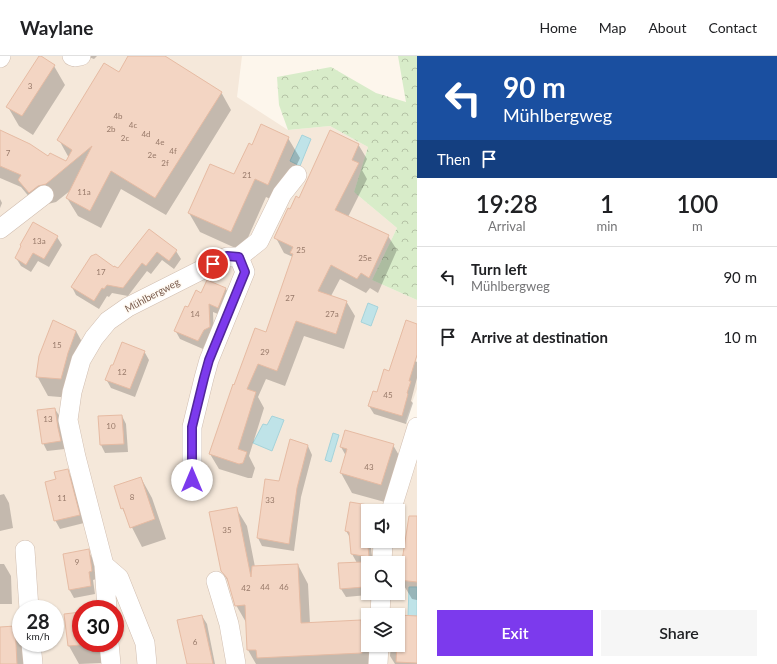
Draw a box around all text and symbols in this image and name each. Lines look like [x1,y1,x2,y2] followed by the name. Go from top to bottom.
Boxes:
[20,16,93,39] text: Waylane
[539,19,577,36] text: Home
[599,19,626,36] text: Map
[648,19,686,36] text: About
[708,19,757,36] text: Contact
[503,70,566,104] text: 90 m
[437,72,489,124] icon: left
[28,81,33,91] house number: 3
[503,104,612,126] text: Mühlbergweg
[113,111,123,121] house number: 4b
[129,120,137,130] house number: 4c
[106,124,116,134] house number: 2b
[141,129,151,139] house number: 4d
[121,133,129,143] house number: 2c
[156,137,164,147] house number: 4e
[169,146,177,156] house number: 4f
[6,148,11,158] house number: 7
[478,148,500,170] icon: arrive
[148,150,156,160] house number: 2e
[437,150,470,168] text: Then
[161,158,169,168] house number: 2f
[242,170,252,180] house number: 21
[77,187,91,197] house number: 11a
[476,189,538,218] text: 19:28
[600,189,614,218] text: 1
[676,189,718,218] text: 100
[488,218,525,234] text: Arrival
[596,218,618,234] text: min
[692,218,703,234] text: m
[32,236,46,246] house number: 13a
[296,245,306,255] house number: 25
[196,247,230,281] pin
[202,253,224,275] icon: arrive
[358,253,372,263] house number: 25e
[471,260,527,278] text: Turn left
[437,266,459,288] icon: left
[96,267,106,277] house number: 17
[723,268,757,286] text: 90 m
[122,275,182,315] street label: Mühlbergweg
[471,278,550,294] text: Mühlbergweg
[285,293,295,303] house number: 27
[190,309,200,319] house number: 14
[325,309,339,319] house number: 27a
[437,326,459,348] icon: arrive
[471,328,608,346] text: Arrive at destination
[723,328,757,346] text: 10 m
[52,340,62,350] house number: 15
[260,347,270,357] house number: 29
[117,367,127,377] house number: 12
[383,390,393,400] house number: 45
[43,414,53,424] house number: 13
[106,421,116,431] house number: 10
[171,459,213,501] position arrow
[364,462,374,472] house number: 43
[130,492,135,502] house number: 8
[57,493,67,503] house number: 11
[265,495,275,505] house number: 33
[361,504,405,652] map controls
[361,504,405,548] button: sound
[222,525,232,535] house number: 35
[361,556,405,600] button: search
[75,557,80,567] house number: 9
[260,582,270,592] house number: 44
[279,582,289,592] house number: 46
[241,583,251,593] house number: 42
[72,600,124,652] speed limit sign: 30
[361,608,405,652] button: layers
[26,609,50,633] text: 28
[437,610,593,656] button: Exit
[601,610,757,656] button: Share
[26,630,50,642] text: km/h
[193,637,198,647] house number: 6

